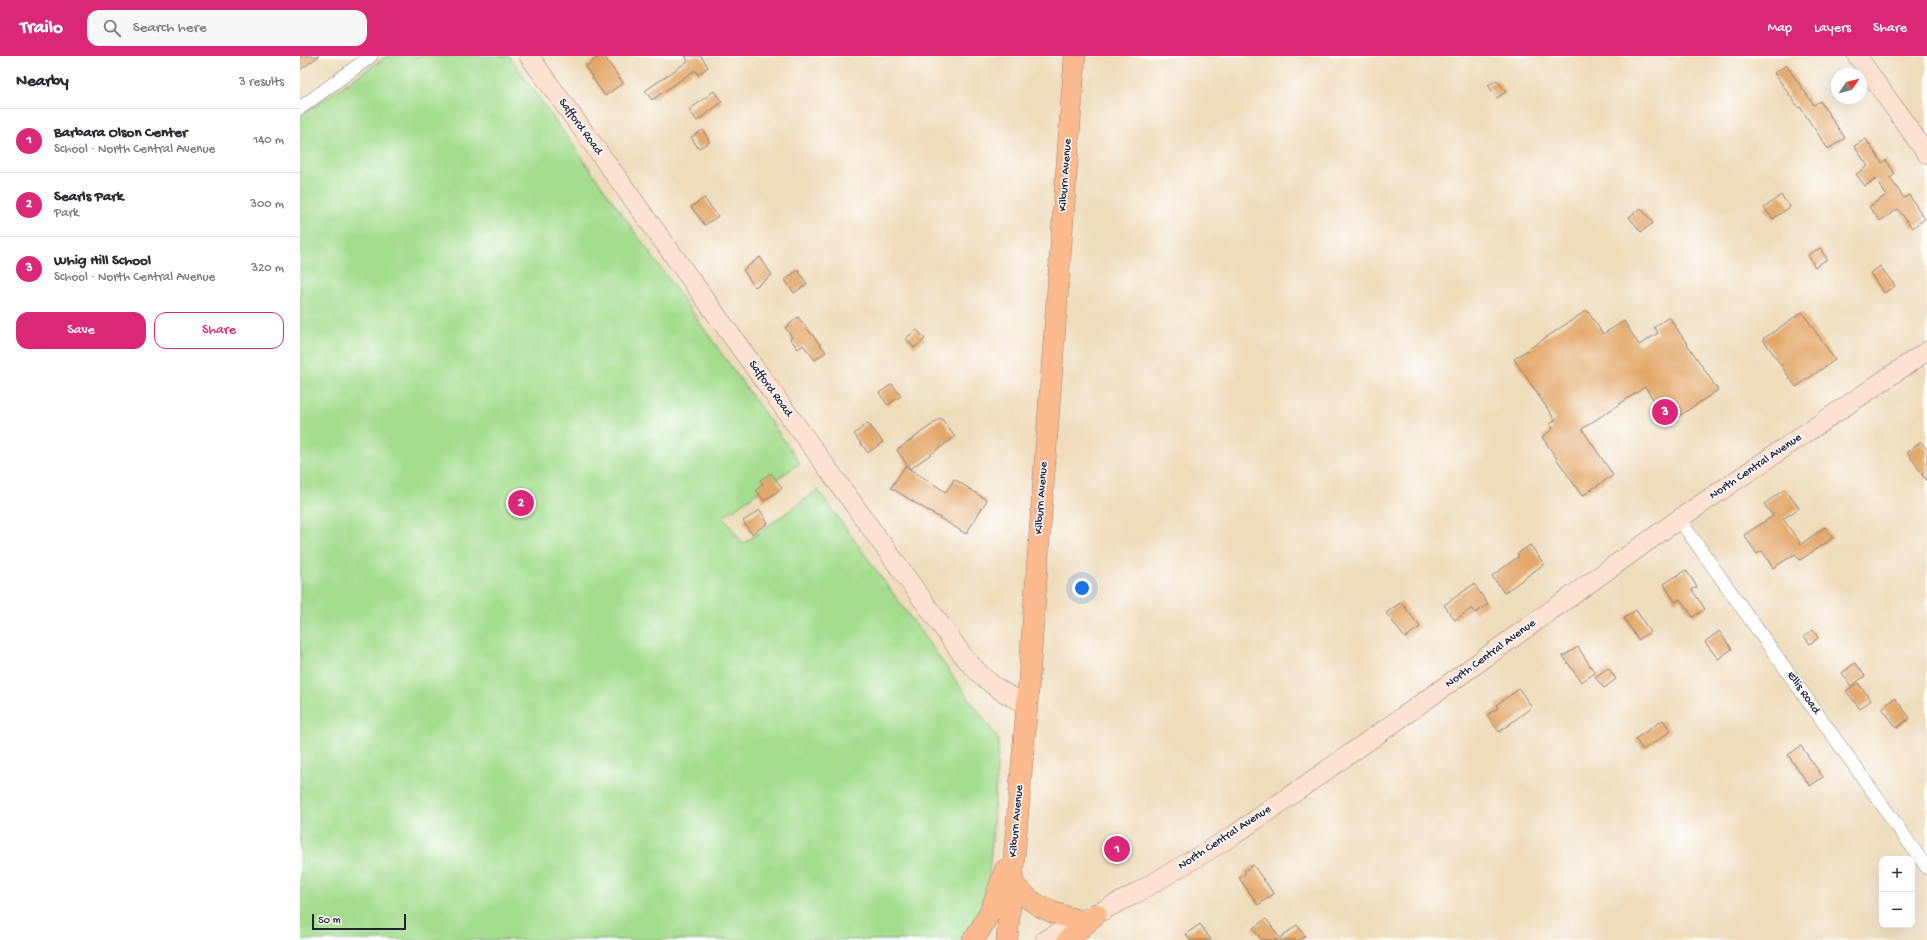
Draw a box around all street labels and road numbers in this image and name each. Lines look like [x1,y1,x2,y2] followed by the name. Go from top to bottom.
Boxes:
[555,96,606,159] street label: Safford Road
[1056,137,1076,212] street label: Kilburn Avenue
[745,358,796,421] street label: Safford Road
[1707,430,1805,503] street label: North Central Avenue
[1032,460,1052,535] street label: Kilburn Avenue
[1443,616,1540,691] street label: North Central Avenue
[1783,669,1823,718] street label: Ellis Road
[1007,783,1027,858] street label: Kilburn Avenue
[1176,802,1275,873] street label: North Central Avenue

